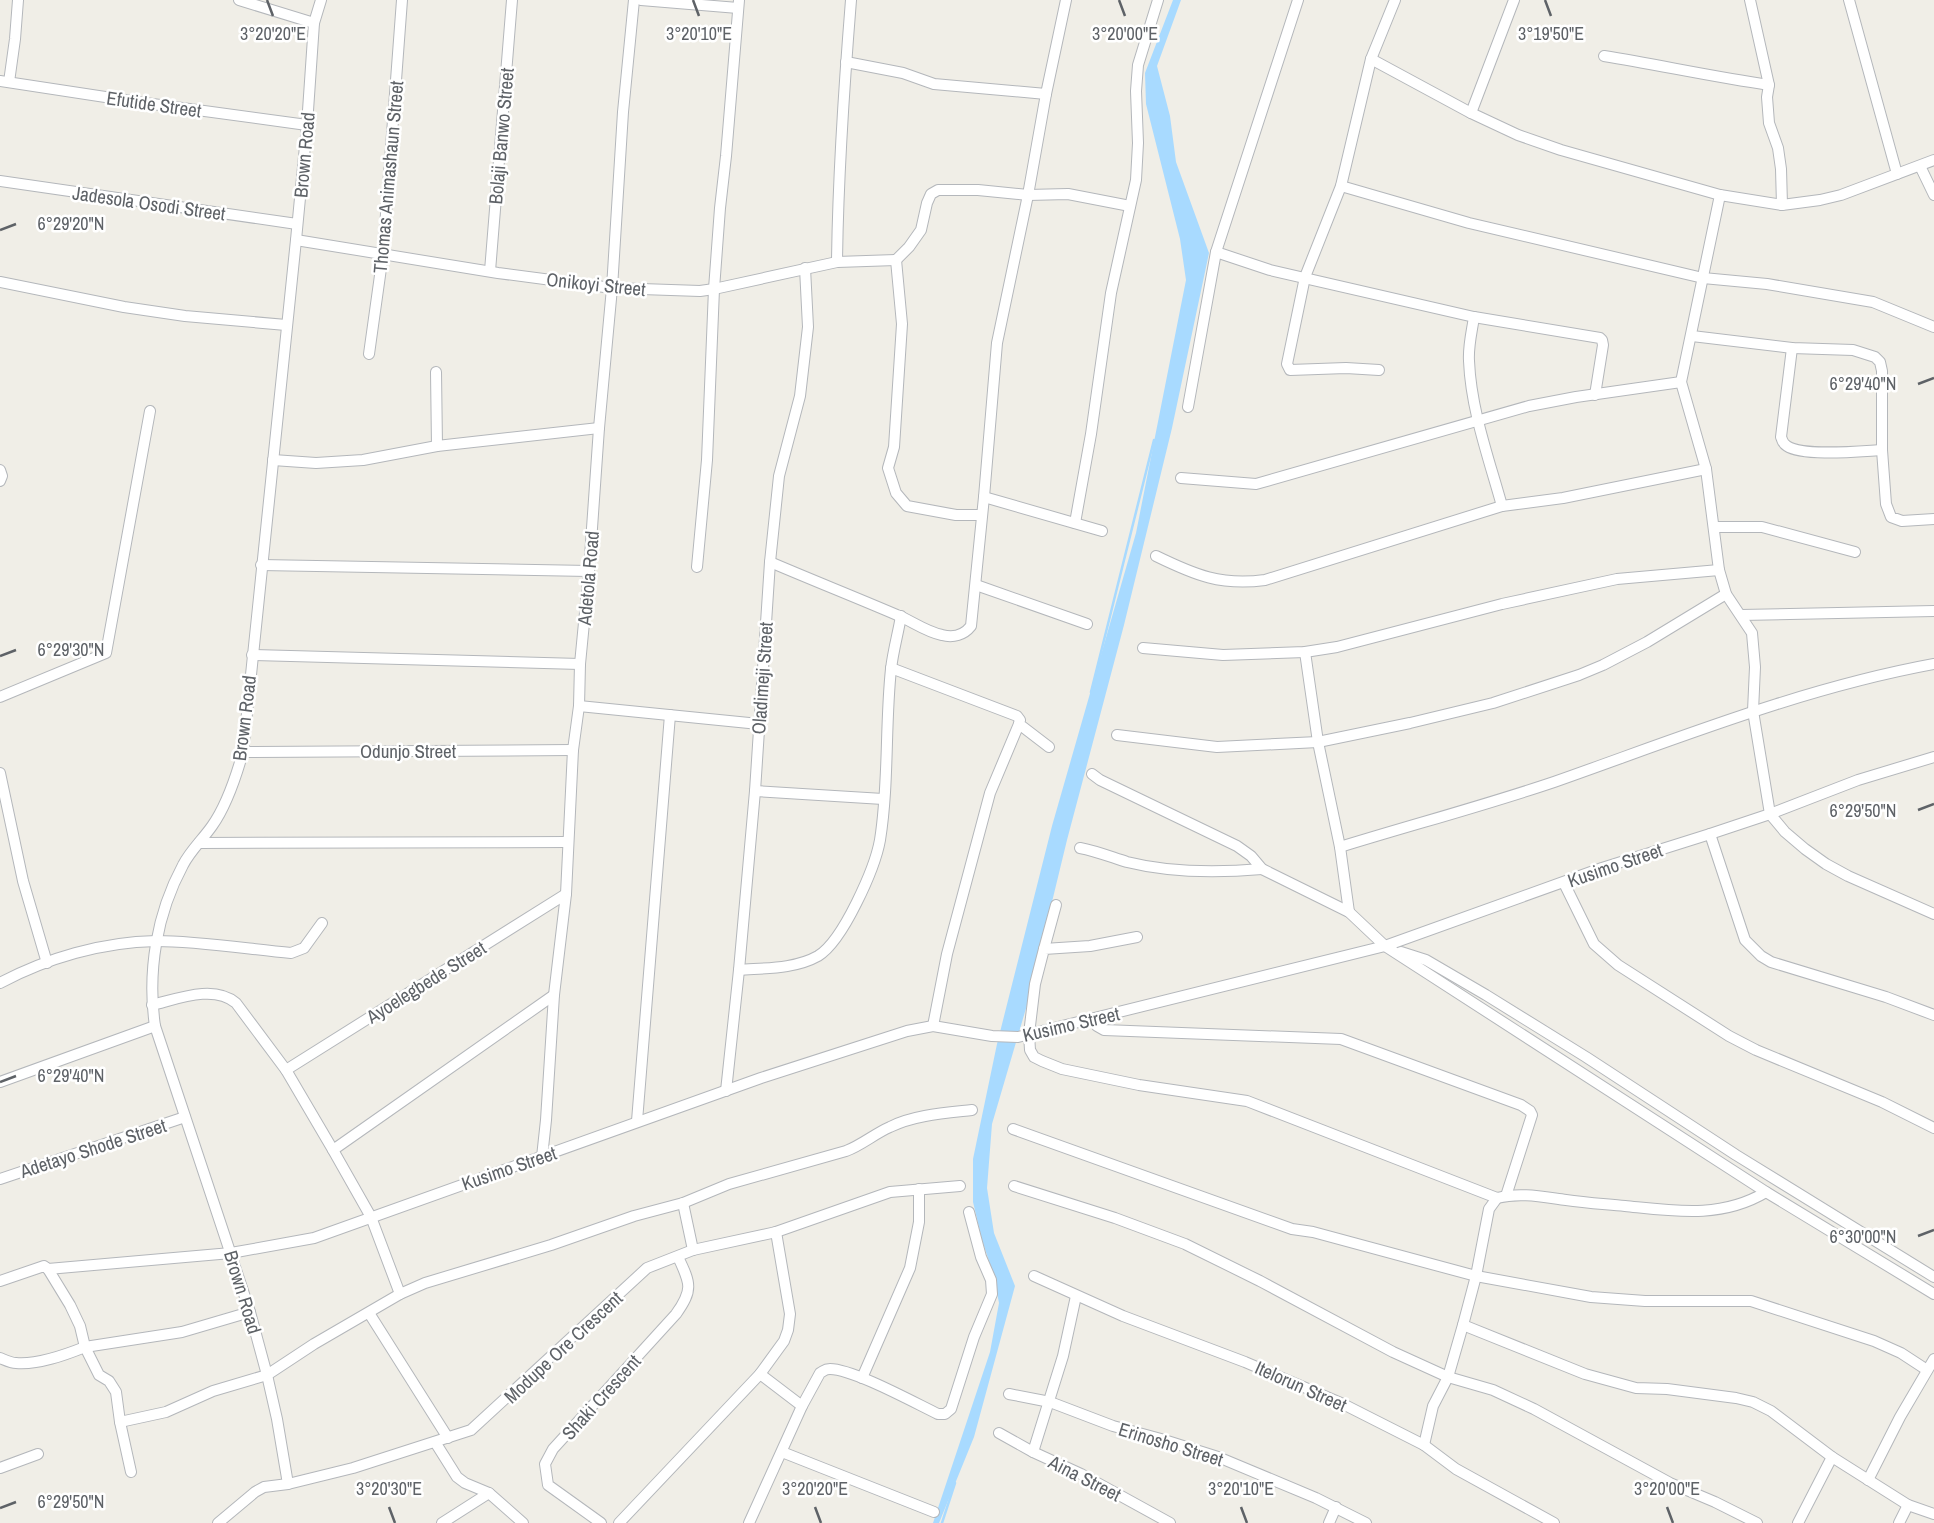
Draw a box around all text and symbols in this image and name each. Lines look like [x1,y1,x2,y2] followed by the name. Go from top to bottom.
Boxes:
[240,21,306,46] text: 3°20'20"E
[666,21,732,46] text: 3°20'10"E
[1092,21,1158,46] text: 3°20'00"E
[1518,21,1584,46] text: 3°19'50"E
[482,66,520,205] street label: Bolaji Banwo Street
[367,79,409,274] street label: Thomas Animashaun Street
[105,84,204,124] street label: Efutide Street
[287,111,321,199] street label: Brown Road
[71,179,228,227] street label: Jadesola Osodi Street
[38,211,104,236] text: 6°29'20"N
[545,266,648,302] street label: Onikoyi Street
[1830,371,1896,396] text: 6°29'40"N
[571,530,605,627] street label: Adetola Road
[745,620,779,735] street label: Oladimeji Street
[38,637,104,662] text: 6°29'30"N
[226,674,262,762] street label: Brown Road
[360,738,457,764] street label: Odunjo Street
[1830,798,1896,823] text: 6°29'50"N
[1564,836,1667,893] street label: Kusimo Street
[360,934,491,1030] street label: Ayoelegbede Street
[1020,1000,1123,1048] street label: Kusimo Street
[38,1063,104,1088] text: 6°29'40"N
[16,1112,170,1184] street label: Adetayo Shode Street
[458,1139,561,1196] street label: Kusimo Street
[1830,1224,1896,1249] text: 6°30'00"N
[218,1247,268,1337] street label: Brown Road
[498,1285,628,1409] street label: Modupe Ore Crescent
[556,1348,647,1445] street label: Shaki Crescent
[1251,1354,1352,1418] street label: Itelorun Street
[1115,1416,1227,1472] street label: Erinosho Street
[1043,1448,1126,1508] street label: Aina Street
[356,1476,422,1501] text: 3°20'30"E
[782,1476,848,1501] text: 3°20'20"E
[1208,1476,1274,1501] text: 3°20'10"E
[1634,1476,1700,1501] text: 3°20'00"E
[38,1489,104,1514] text: 6°29'50"N

